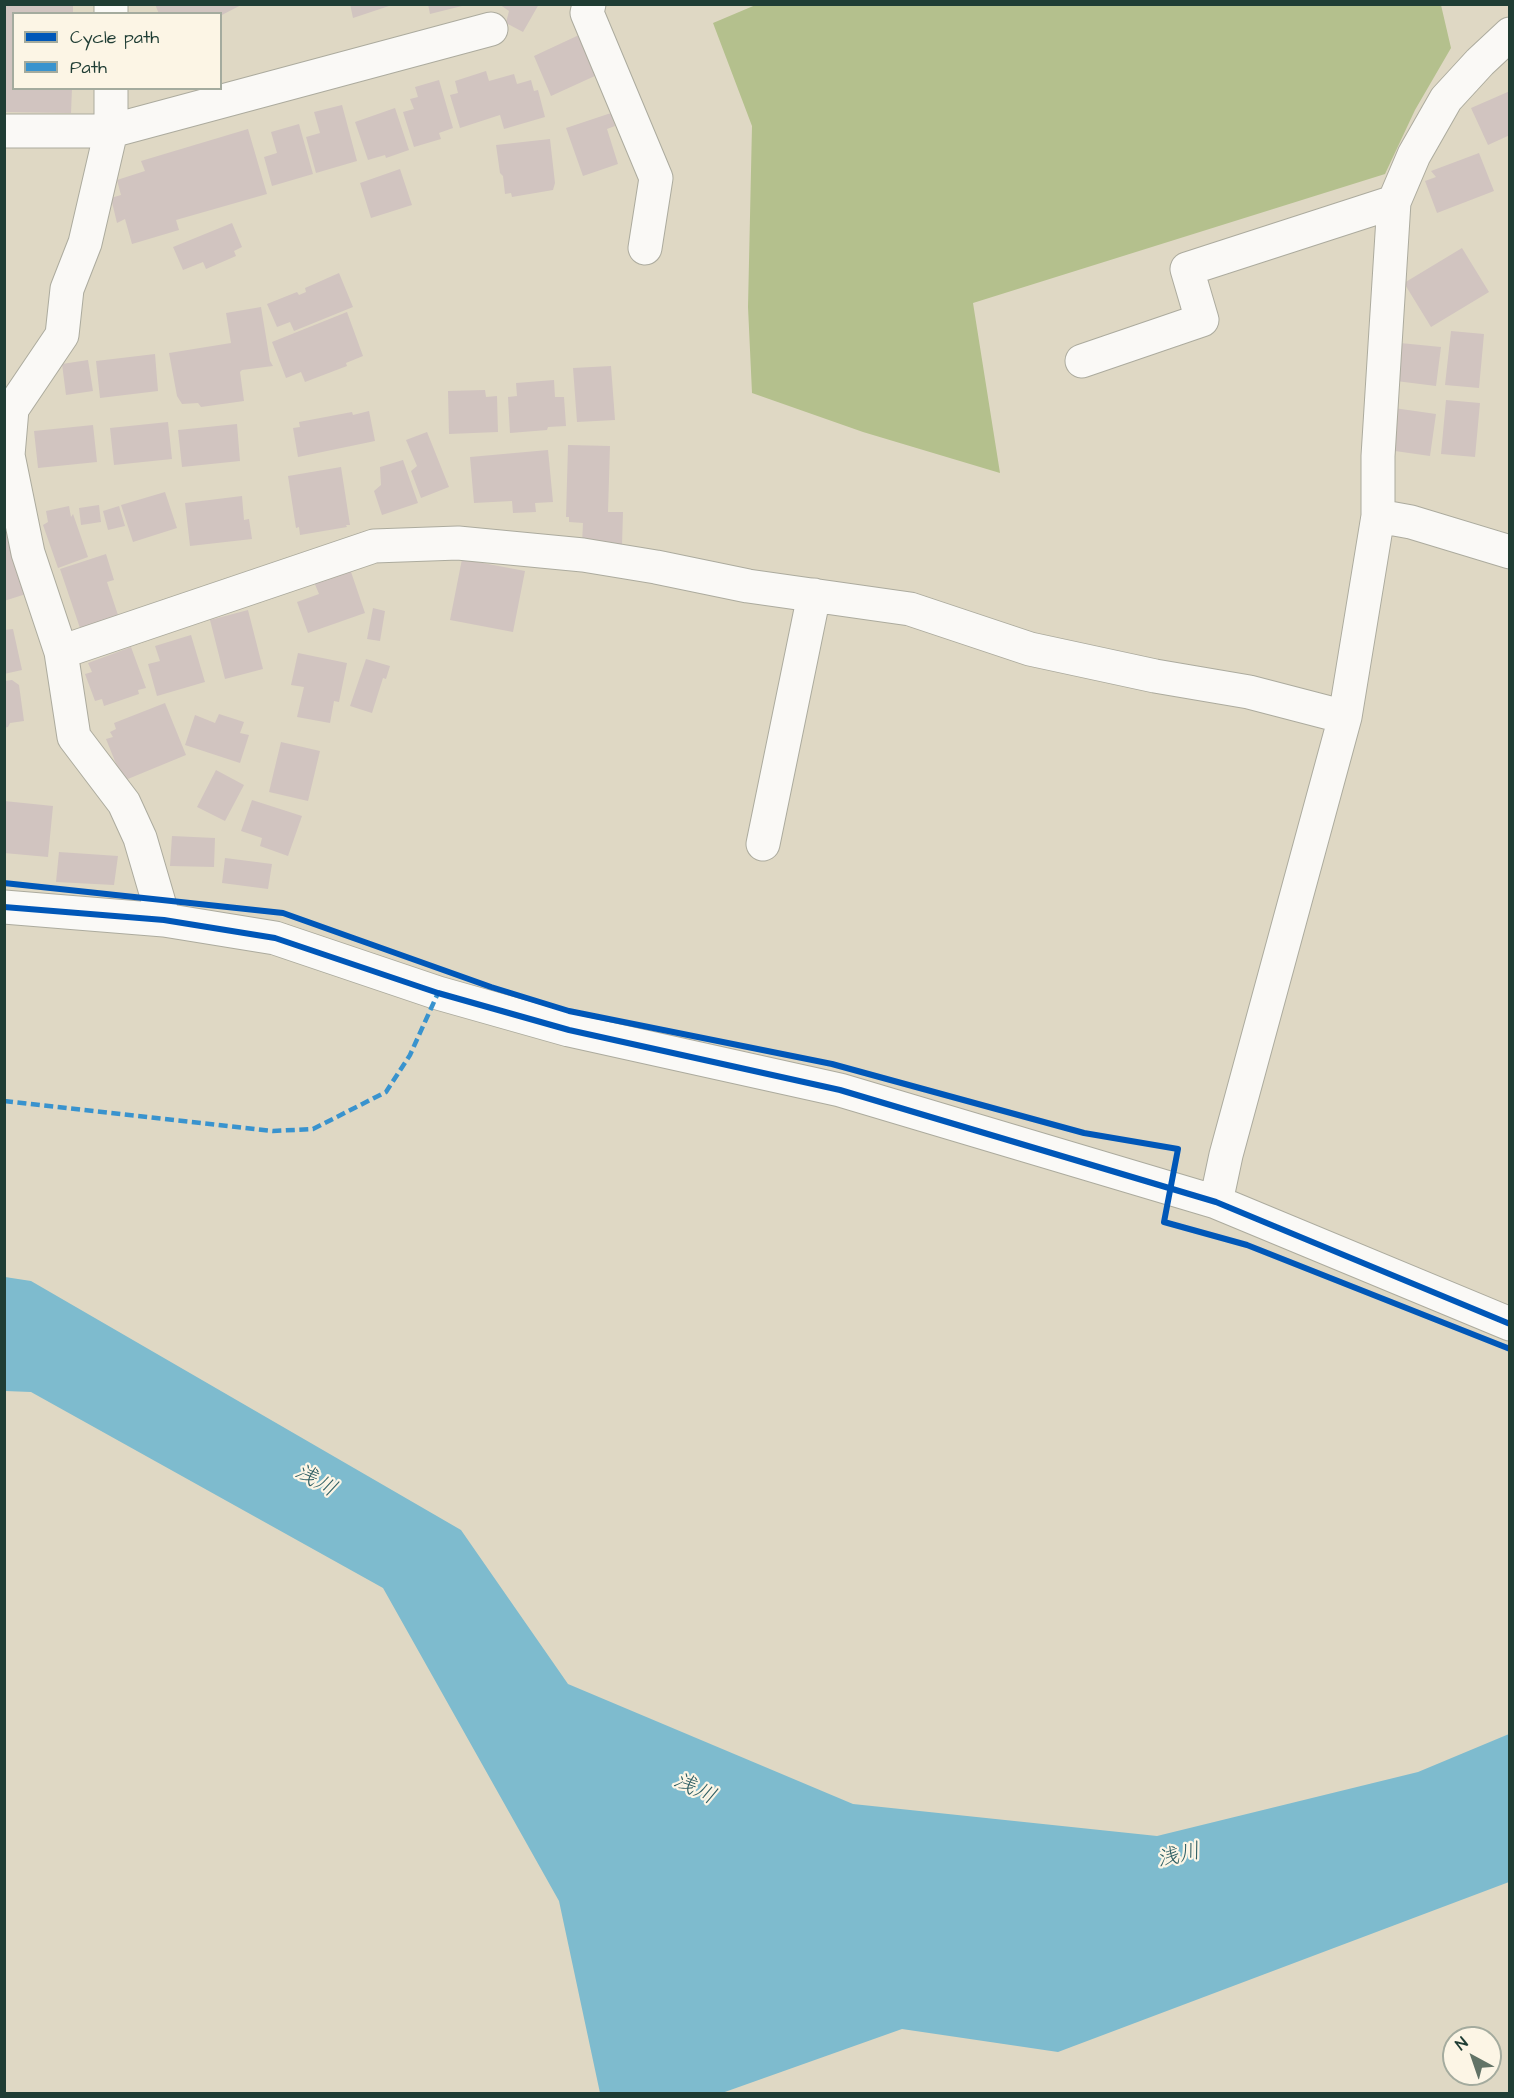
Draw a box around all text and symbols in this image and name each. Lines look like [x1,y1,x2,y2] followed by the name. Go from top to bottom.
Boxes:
[12,12,222,90] legend
[70,25,159,50] text: Cycle path
[70,55,107,80] text: Path
[289,1460,341,1504] water label: 浅川
[668,1768,720,1812] water label: 浅川
[1155,1839,1203,1875] water label: 浅川
[1442,2026,1502,2086] north arrow
[1451,2032,1473,2055] text: N

